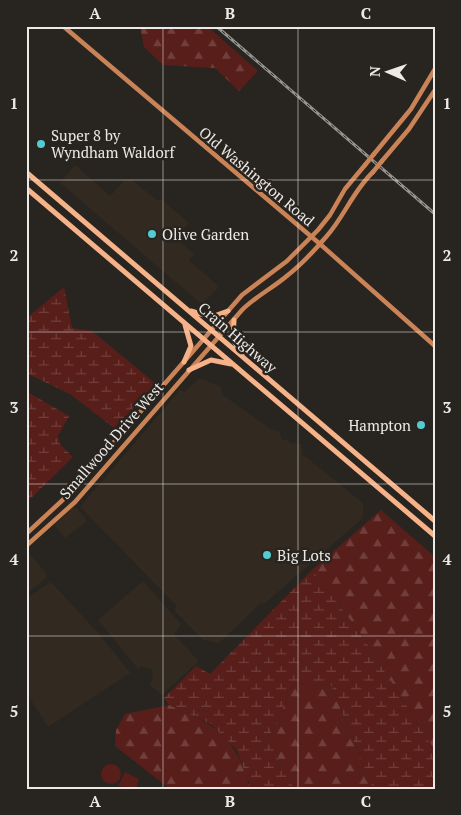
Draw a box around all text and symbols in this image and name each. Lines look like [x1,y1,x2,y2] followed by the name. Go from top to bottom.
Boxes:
[89,2,101,24] text: A
[225,2,235,24] text: B
[361,2,371,24] text: C
[364,48,414,98] north arrow
[365,66,384,77] text: N
[9,92,19,114] text: 1
[442,92,452,114] text: 1
[195,122,319,230] street label: Old Washington Road
[51,125,175,162] place label: Super 8 by Wyndham Waldorf
[35,138,47,150] marker: Super 8 by Wyndham Waldorf
[162,224,249,244] place label: Olive Garden
[146,228,158,240] marker: Olive Garden
[9,244,19,266] text: 2
[442,244,452,266] text: 2
[194,297,282,377] street label: Crain Highway
[55,377,168,503] street label: Smallwood Drive West
[9,396,19,418] text: 3
[442,396,452,418] text: 3
[348,415,411,435] place label: Hampton
[415,419,427,431] marker: Hampton
[277,545,331,565] place label: Big Lots
[9,548,19,570] text: 4
[442,548,452,570] text: 4
[261,549,273,561] marker: Big Lots
[9,700,19,722] text: 5
[442,700,452,722] text: 5
[89,790,101,812] text: A
[225,790,235,812] text: B
[361,790,371,812] text: C

